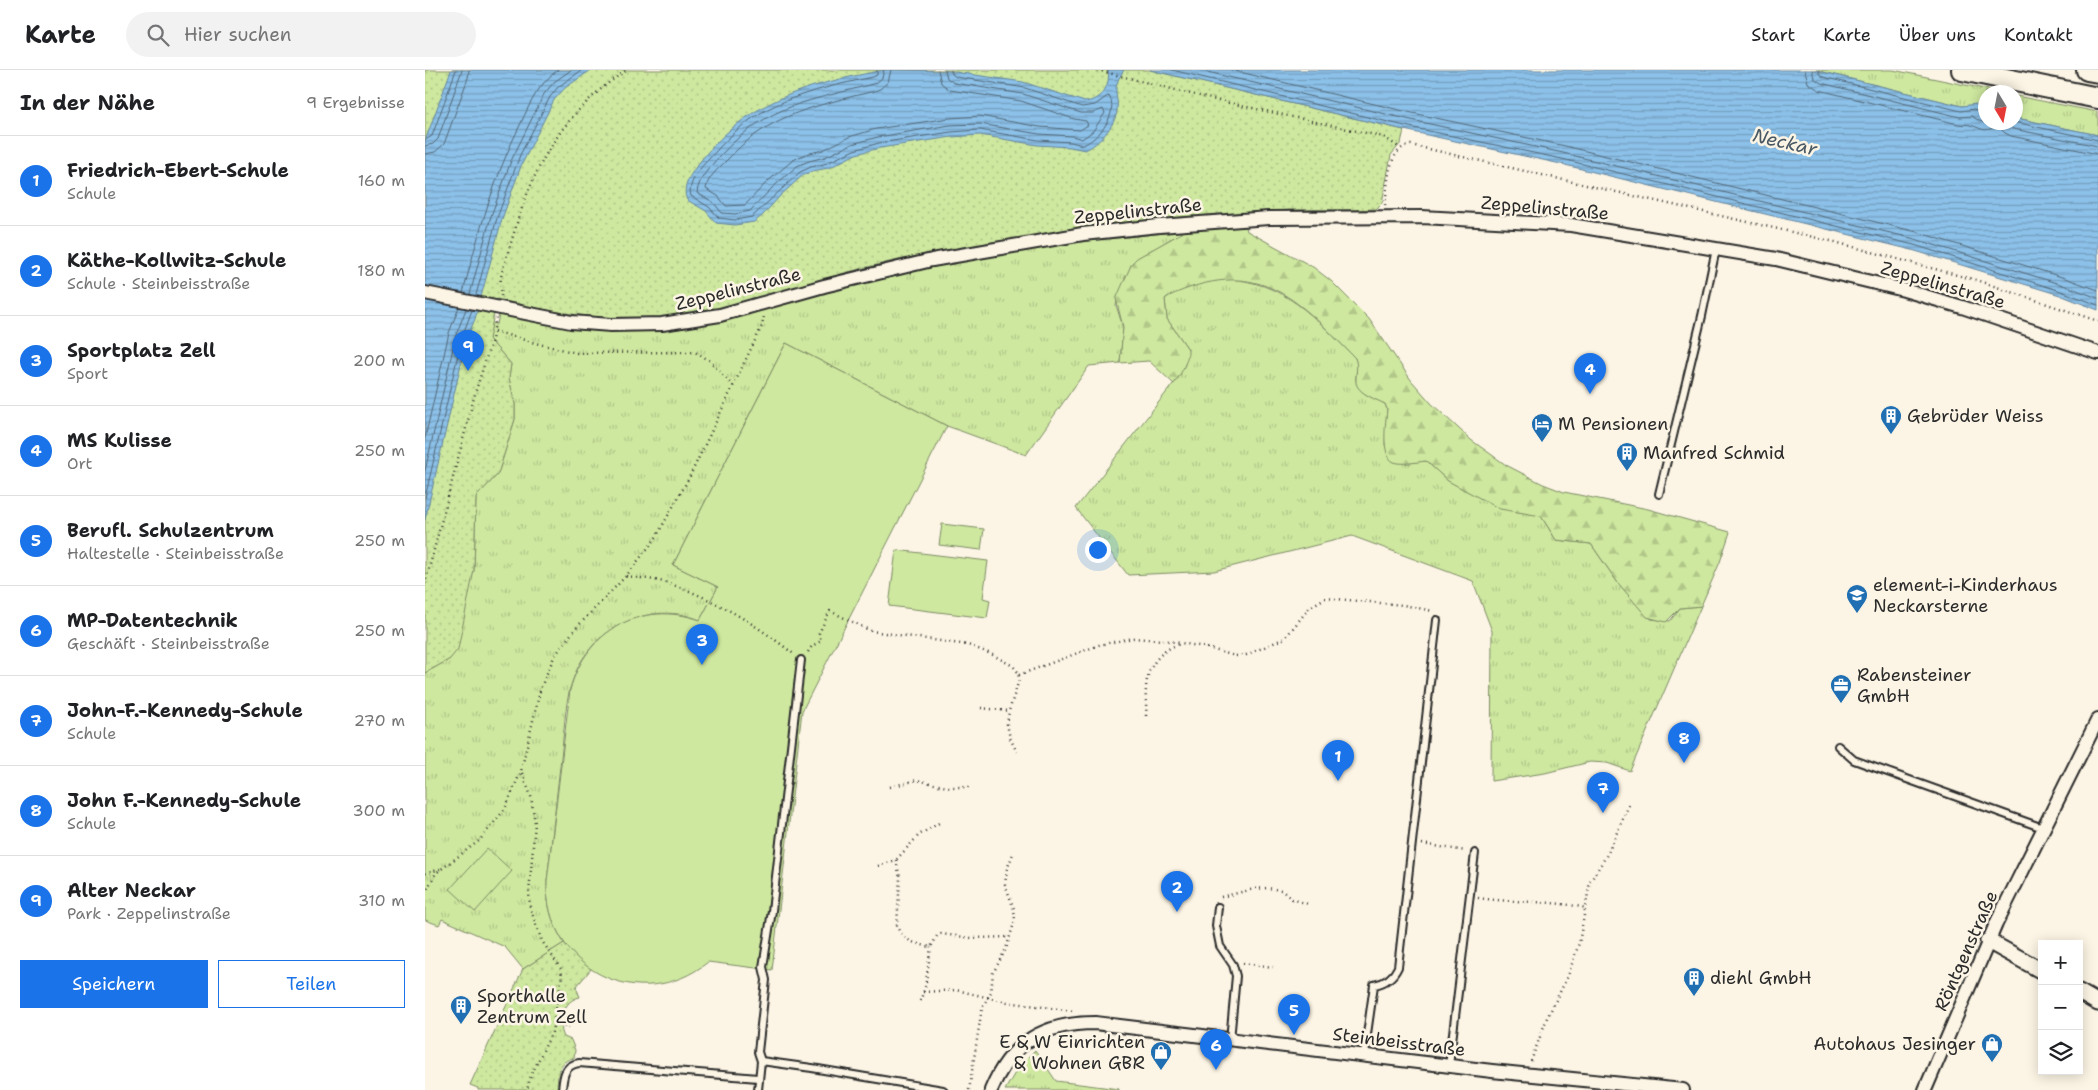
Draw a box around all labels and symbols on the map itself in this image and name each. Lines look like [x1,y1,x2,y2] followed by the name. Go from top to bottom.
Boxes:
[1978,85,2023,130] north arrow
[1750,122,1821,162] water label: Neckar
[1480,190,1610,226] street label: Zeppelinstraße
[1073,192,1203,230] street label: Zeppelinstraße
[1878,256,2008,314] street label: Zeppelinstraße
[673,262,803,316] street label: Zeppelinstraße
[452,330,484,371] pin: 9
[1574,353,1606,394] pin: 4
[1879,404,1903,435] building icon: Gebrüder Weiss
[1907,404,2044,428] place label: Gebrüder Weiss
[1530,412,1554,443] hotel icon: M Pensionen
[1558,412,1668,436] place label: M Pensionen
[1615,441,1639,472] building icon: Manfred Schmid
[1643,441,1785,465] place label: Manfred Schmid
[1085,537,1111,563] your location
[1873,573,2058,618] place label: element-i-Kinderhaus Neckarsterne
[1845,583,1869,614] school or university icon: element-i-Kinderhaus Neckarsterne
[686,624,718,665] pin: 3
[1857,663,1972,708] place label: Rabensteiner GmbH
[1829,673,1853,704] office icon: Rabensteiner GmbH
[1668,722,1700,763] pin: 8
[1322,740,1354,781] pin: 1
[1587,772,1619,813] pin: 7
[1161,871,1193,912] pin: 2
[1929,887,2003,1015] street label: Röntgenstraße
[1682,966,1706,997] building icon: diehl GmbH
[1710,966,1812,990] place label: diehl GmbH
[477,984,588,1029] place label: Sporthalle Zentrum Zell
[449,994,473,1025] building icon: Sporthalle Zentrum Zell
[1278,994,1310,1035] pin: 5
[1331,1022,1467,1062] street label: Steinbeisstraße
[1200,1029,1232,1070] pin: 6
[999,1030,1145,1075] place label: E & W Einrichten & Wohnen GBR
[1813,1032,1976,1056] place label: Autohaus Jesinger
[1980,1032,2004,1063] shop icon: Autohaus Jesinger
[1149,1040,1173,1071] shop icon: E & W Einrichten & Wohnen GBR

